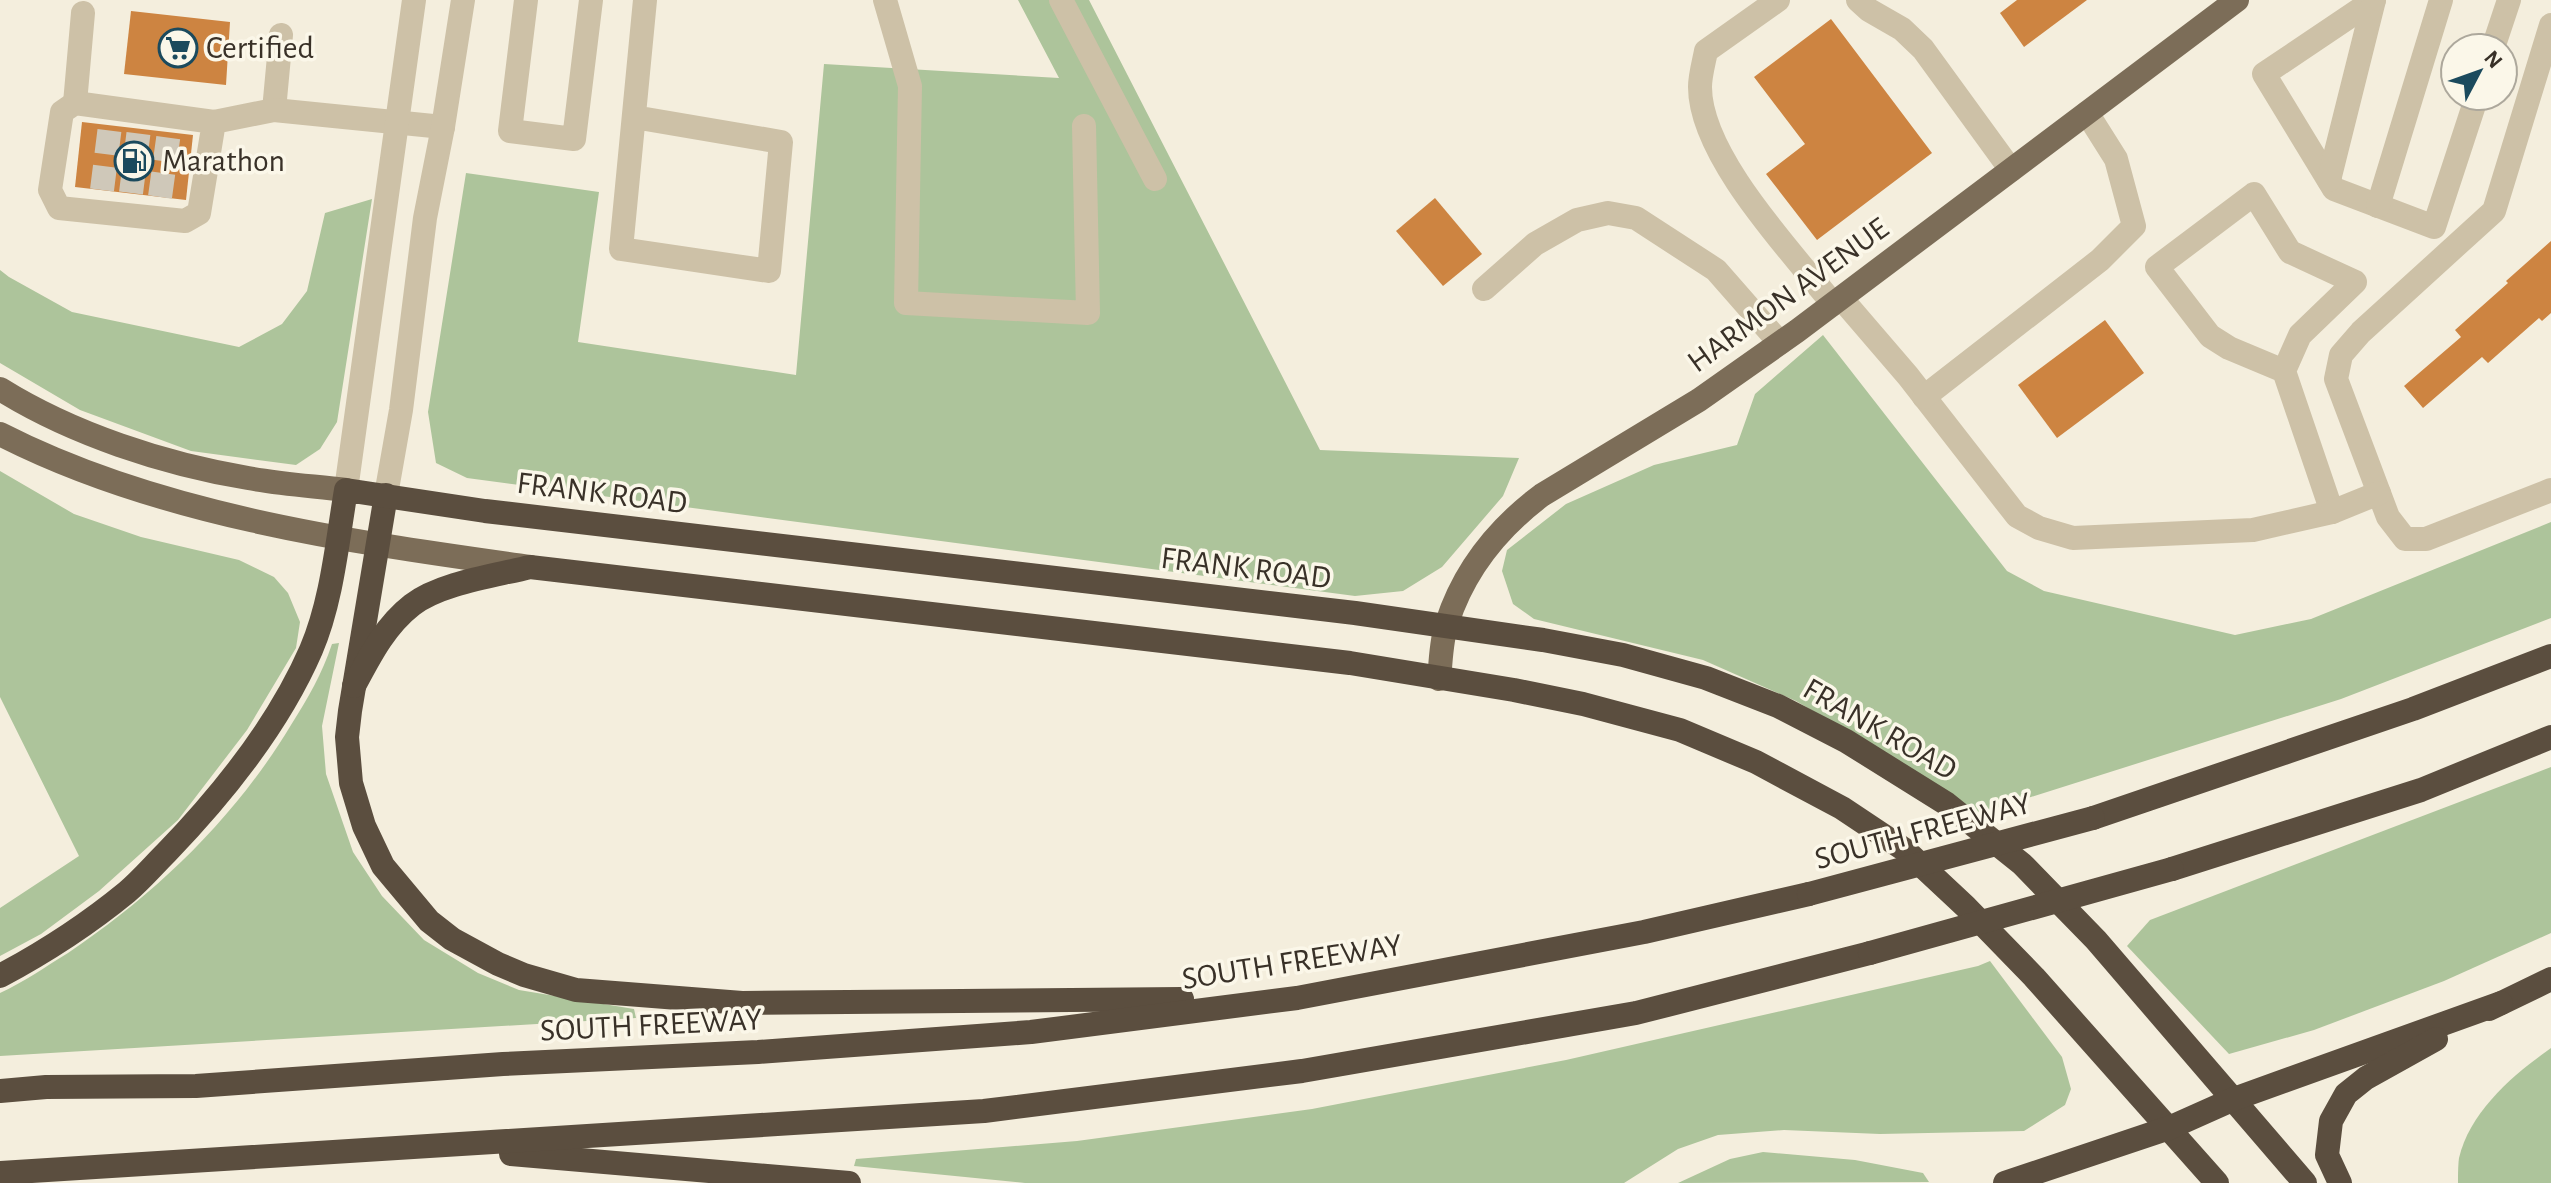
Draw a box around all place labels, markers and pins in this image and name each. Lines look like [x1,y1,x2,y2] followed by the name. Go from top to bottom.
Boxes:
[157,27,199,69] supermarket icon: Certified
[206,32,314,64] place label: Certified
[113,140,155,182] fuel station icon: Marathon
[162,145,285,177] place label: Marathon

